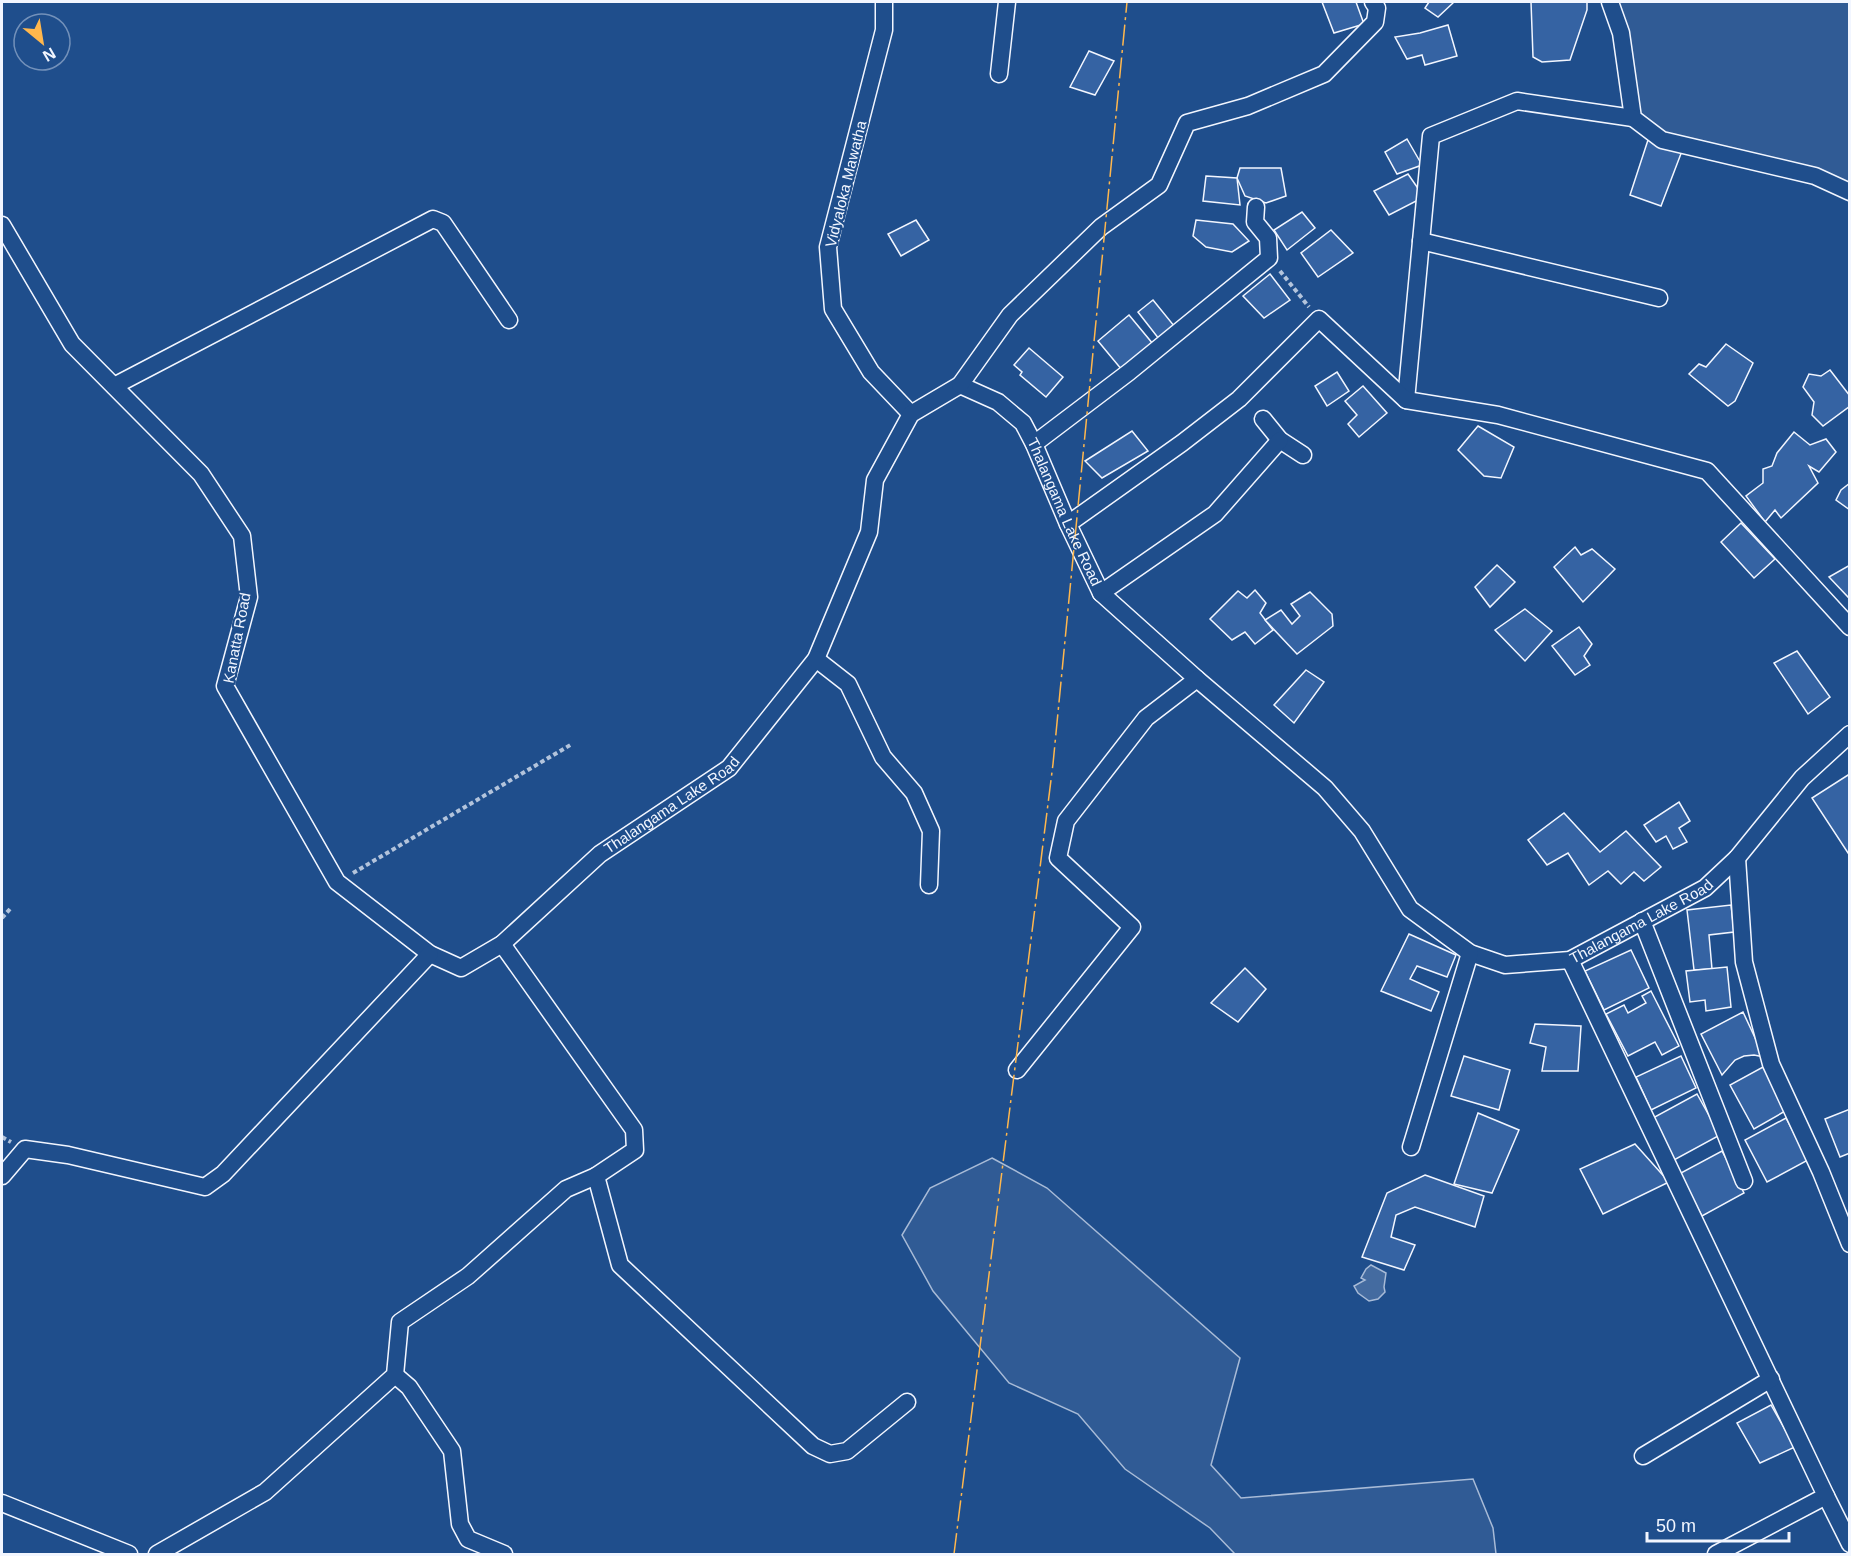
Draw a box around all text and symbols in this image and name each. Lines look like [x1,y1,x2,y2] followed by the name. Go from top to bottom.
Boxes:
[12,12,72,72] north arrow
[40,44,59,65] text: N
[822,118,870,249] street label: Vidyaloka Mawatha
[1024,435,1105,588] street label: Thalangama Lake Road
[219,591,254,685] street label: Kanatta Road
[601,753,743,857] street label: Thalangama Lake Road
[1567,876,1716,967] street label: Thalangama Lake Road
[1647,1505,1790,1543] scale bar
[1656,1516,1696,1536] text: 50 m

